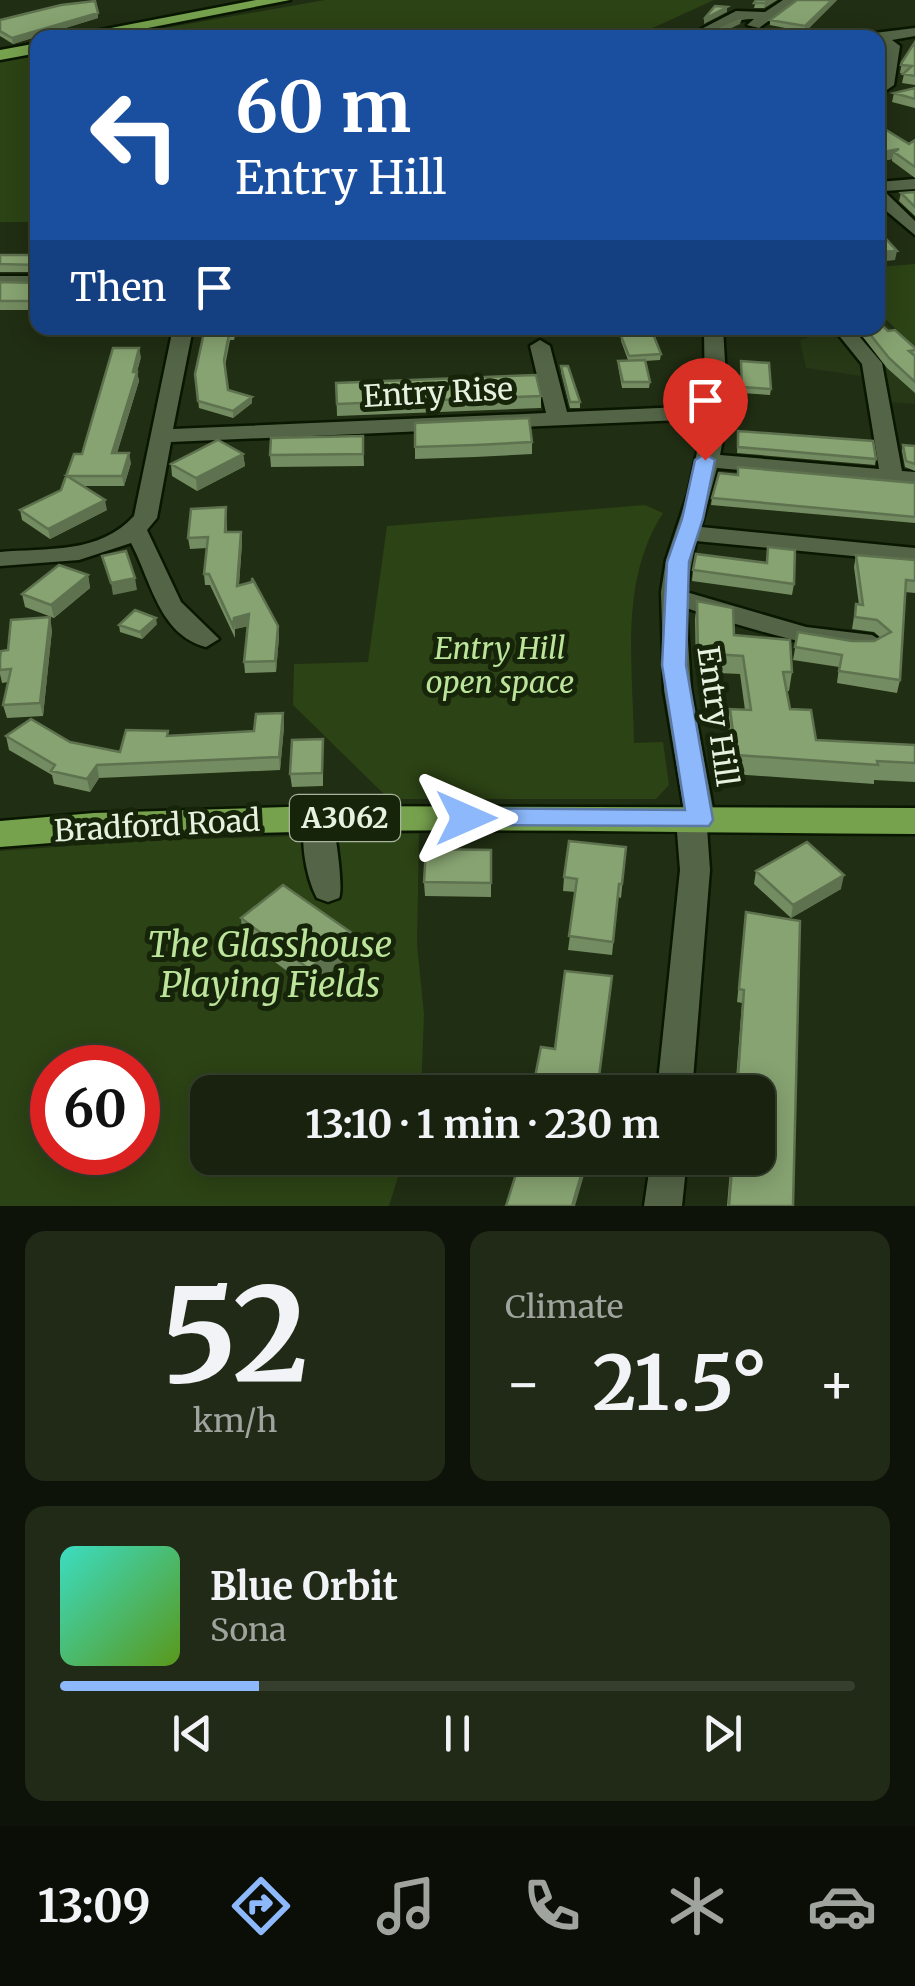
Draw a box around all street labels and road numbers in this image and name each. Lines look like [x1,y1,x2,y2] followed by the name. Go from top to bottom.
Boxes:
[362,369,514,415] street label: Entry Rise
[689,644,747,788] street label: Entry Hill
[290,795,400,841] road number: A3062
[53,801,261,849] street label: Bradford Road

